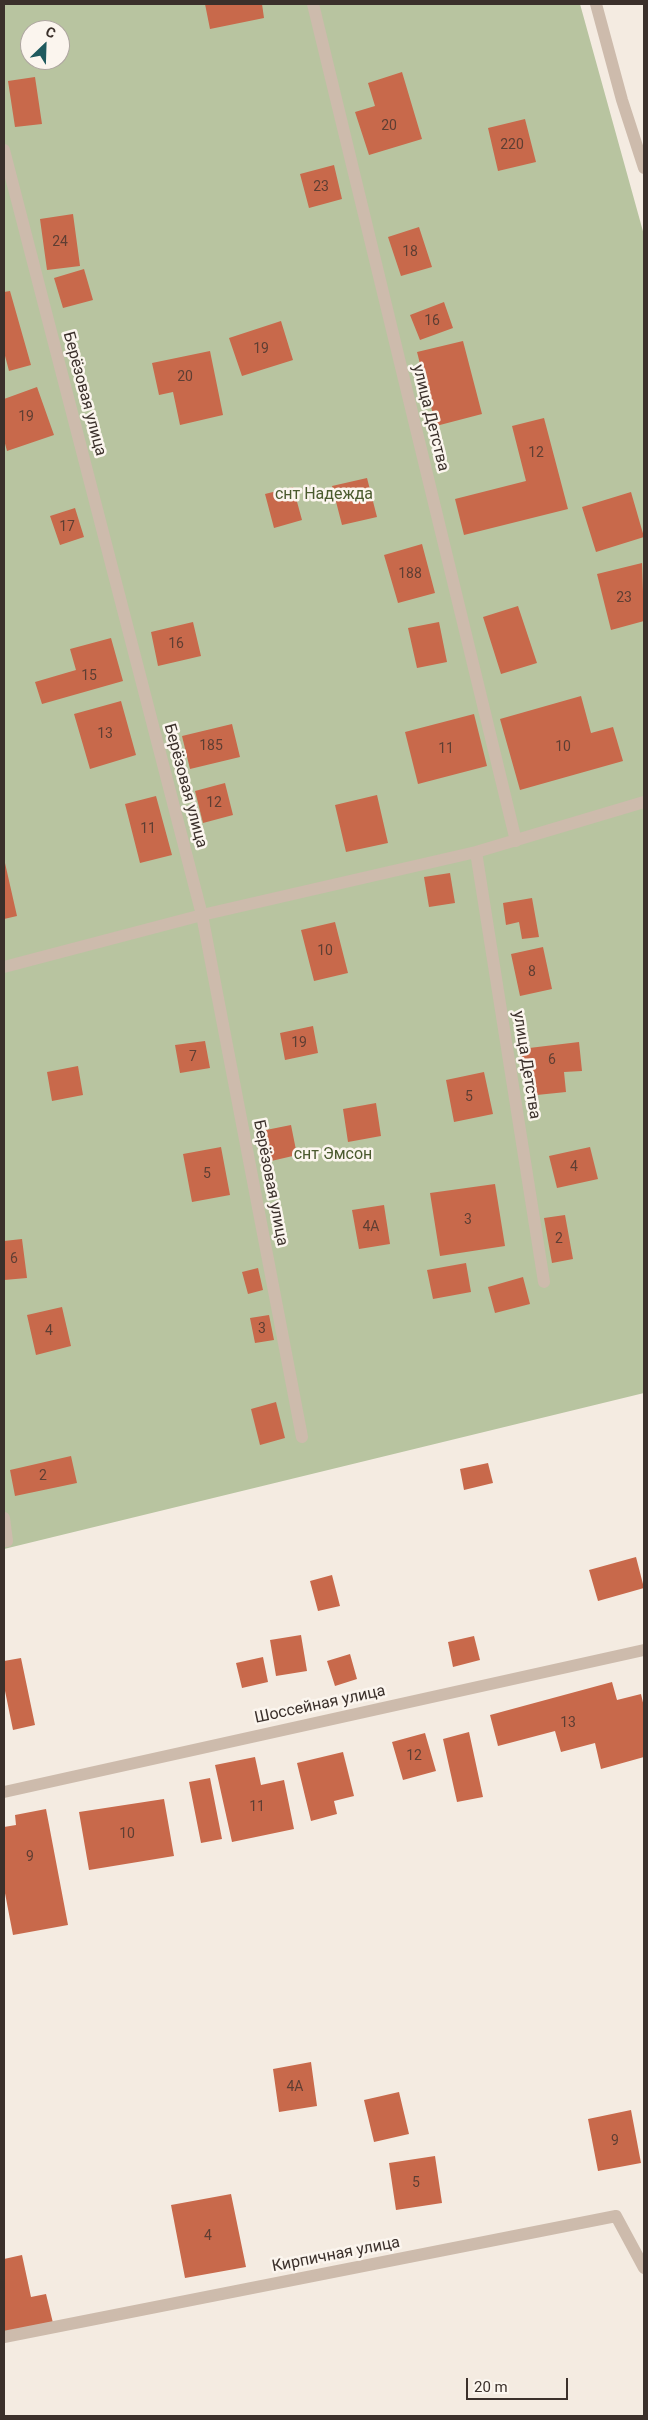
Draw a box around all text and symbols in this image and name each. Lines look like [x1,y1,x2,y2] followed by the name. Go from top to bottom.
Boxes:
[20,20,70,70] north arrow
[43,23,58,41] text: С
[381,118,397,134] house number: 20
[500,137,524,153] house number: 220
[313,179,329,195] house number: 23
[52,234,68,250] house number: 24
[402,244,418,260] house number: 18
[424,313,440,329] house number: 16
[58,330,110,458] street label: Берёзовая улица
[253,341,269,357] house number: 19
[407,363,453,473] street label: улица Детства
[177,369,193,385] house number: 20
[18,409,34,425] house number: 19
[528,445,544,461] house number: 12
[275,485,373,505] park label: снт Надежда
[59,519,75,535] house number: 17
[398,566,422,582] house number: 188
[616,590,632,606] house number: 23
[168,636,184,652] house number: 16
[81,668,97,684] house number: 15
[159,722,211,850] street label: Берёзовая улица
[97,726,113,742] house number: 13
[199,738,223,754] house number: 185
[555,739,571,755] house number: 10
[438,741,454,757] house number: 11
[206,795,222,811] house number: 12
[140,821,156,837] house number: 11
[317,943,333,959] house number: 10
[528,964,536,980] house number: 8
[508,1010,544,1120] street label: улица Детства
[291,1035,307,1051] house number: 19
[189,1049,197,1065] house number: 7
[548,1052,556,1068] house number: 6
[465,1089,473,1105] house number: 5
[248,1118,292,1248] street label: Берёзовая улица
[294,1145,372,1165] park label: снт Эмсон
[570,1159,578,1175] house number: 4
[203,1166,211,1182] house number: 5
[464,1212,472,1228] house number: 3
[362,1219,380,1235] house number: 4А
[555,1231,563,1247] house number: 2
[10,1251,18,1267] house number: 6
[258,1321,266,1337] house number: 3
[45,1323,53,1339] house number: 4
[39,1468,47,1484] house number: 2
[253,1682,387,1728] street label: Шоссейная улица
[560,1715,576,1731] house number: 13
[406,1748,422,1764] house number: 12
[249,1799,265,1815] house number: 11
[119,1826,135,1842] house number: 10
[26,1849,34,1865] house number: 9
[286,2079,304,2095] house number: 4А
[611,2133,619,2149] house number: 9
[412,2175,420,2191] house number: 5
[204,2228,212,2244] house number: 4
[270,2233,402,2277] street label: Кирпичная улица
[468,2368,570,2400] scale bar
[474,2378,508,2396] text: 20 m

